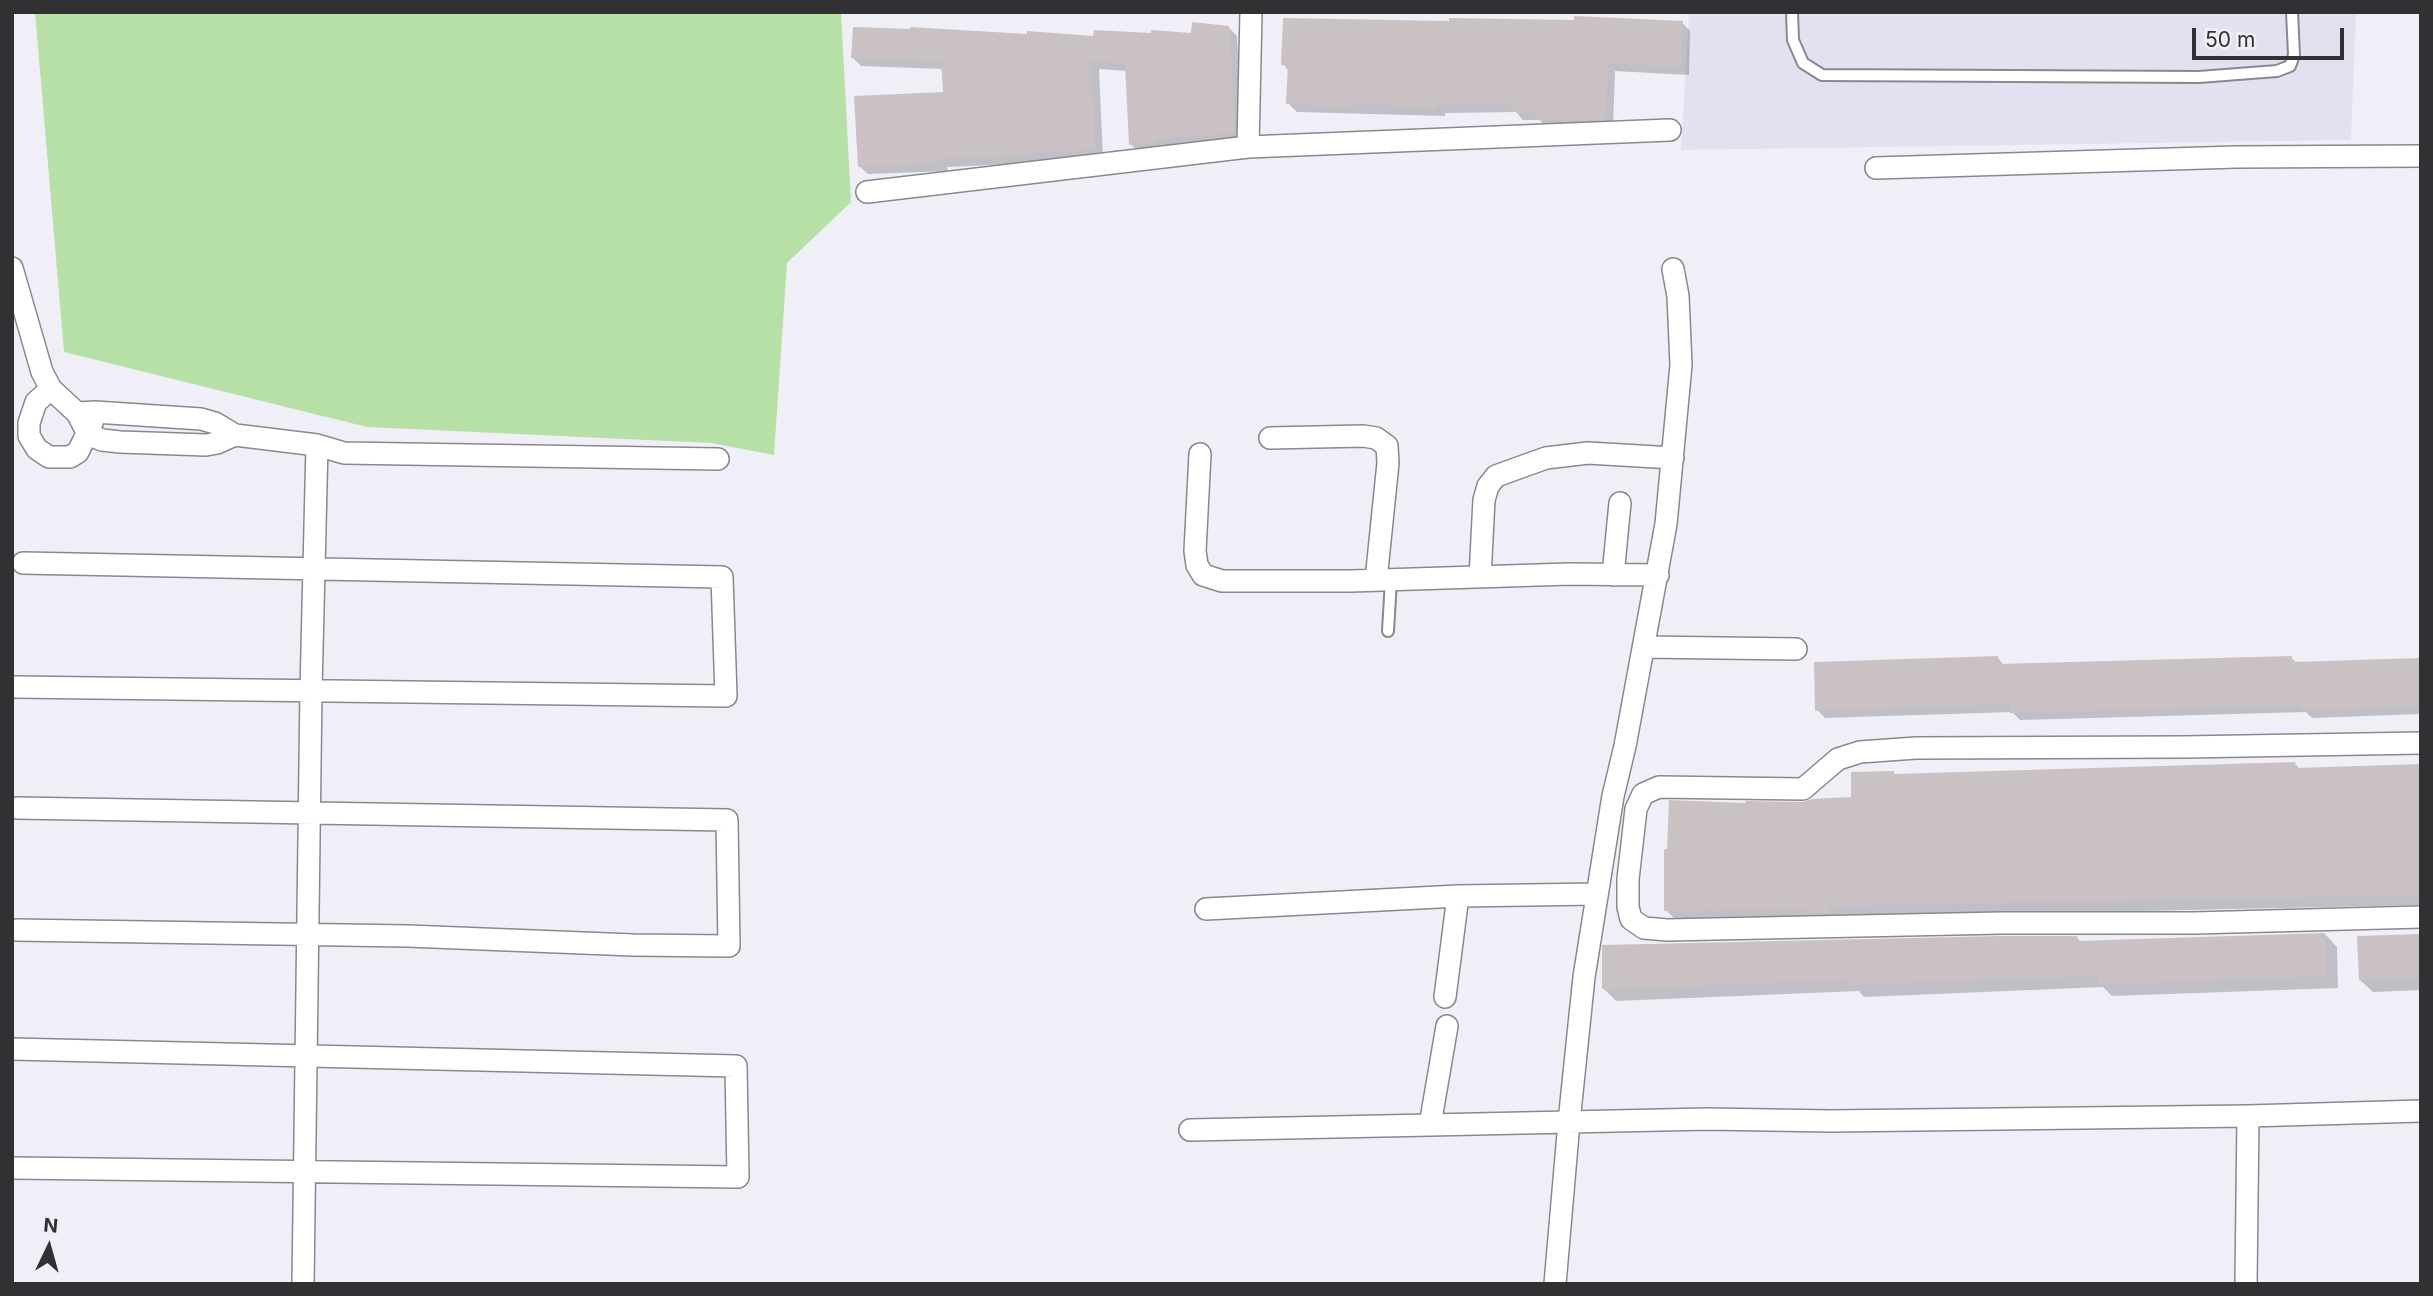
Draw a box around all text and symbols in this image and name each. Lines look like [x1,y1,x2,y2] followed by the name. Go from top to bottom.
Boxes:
[2195,14,2347,58] scale bar
[2205,27,2255,52] text: 50 m
[14,1212,84,1282] north arrow
[43,1213,59,1238] text: N

